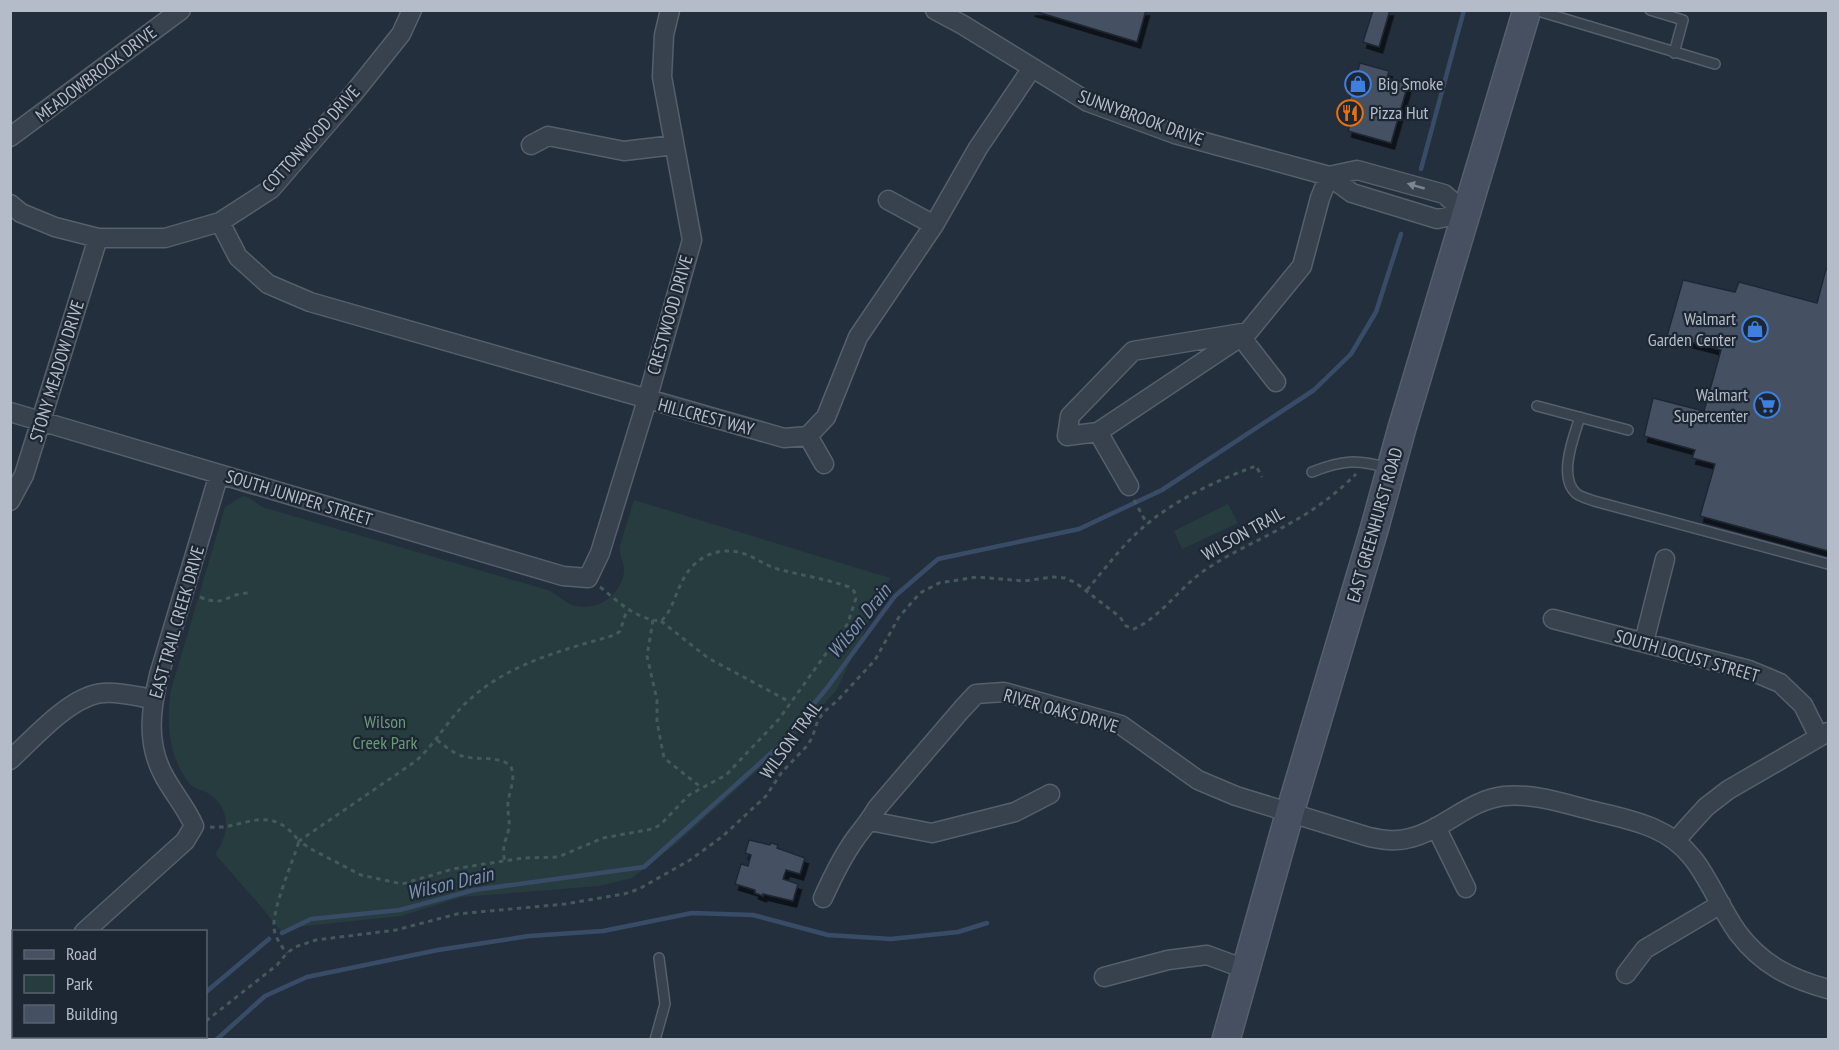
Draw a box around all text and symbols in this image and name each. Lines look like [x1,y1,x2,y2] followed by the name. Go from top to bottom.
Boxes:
[31,21,161,127] street label: MEADOWBROOK DRIVE
[1343,69,1373,99] shop icon: Big Smoke
[1378,72,1443,95] place label: Big Smoke
[257,81,365,197] street label: COTTONWOOD DRIVE
[1075,84,1207,151] street label: SUNNYBROOK DRIVE
[1335,98,1365,128] restaurant icon: Pizza Hut
[1370,101,1428,124] place label: Pizza Hut
[1407,181,1425,190] one-way arrow
[641,252,698,377] street label: CRESTWOOD DRIVE
[24,297,89,444] street label: STONY MEADOW DRIVE
[1648,307,1736,351] place label: Walmart Garden Center
[1740,314,1770,344] shop icon: Walmart Garden Center
[1674,383,1748,427] place label: Walmart Supercenter
[1752,390,1782,420] supermarket icon: Walmart Supercenter
[656,393,757,441] street label: HILLCREST WAY
[1341,445,1408,605] street label: EAST GREENHURST ROAD
[223,464,375,531] street label: SOUTH JUNIPER STREET
[1197,501,1289,566] street label: WILSON TRAIL
[144,543,209,701] street label: EAST TRAIL CREEK DRIVE
[821,578,898,663] water label: Wilson Drain
[1612,624,1762,687] street label: SOUTH LOCUST STREET
[1001,683,1121,738] street label: RIVER OAKS DRIVE
[755,696,827,783] street label: WILSON TRAIL
[353,710,417,754] park label: Wilson Creek Park
[404,860,497,906] water label: Wilson Drain
[12,930,207,1038] legend
[66,942,97,965] text: Road
[66,972,93,995] text: Park
[66,1002,118,1025] text: Building

